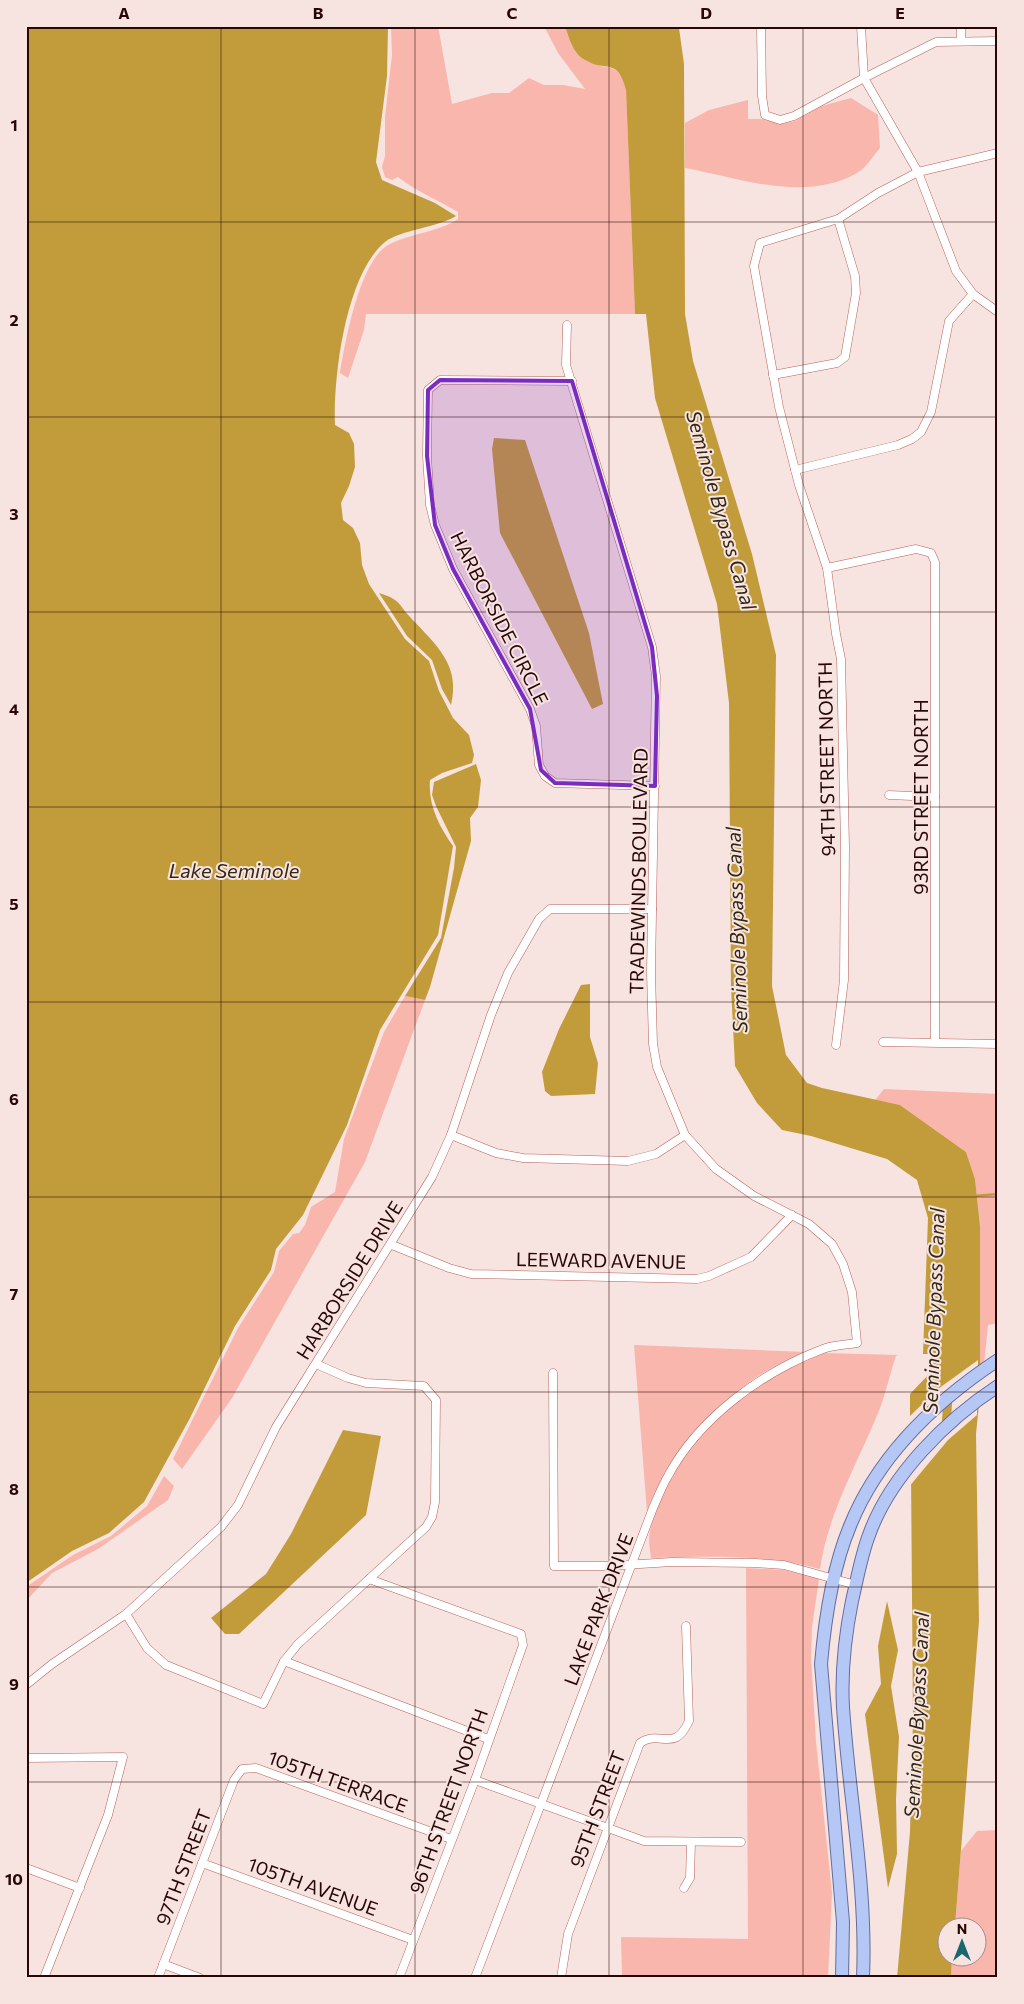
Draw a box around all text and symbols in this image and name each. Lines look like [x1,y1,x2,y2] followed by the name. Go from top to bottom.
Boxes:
[118,3,130,22] text: A
[313,3,324,22] text: B
[507,3,518,22] text: C
[700,3,712,22] text: D
[895,3,905,22] text: E
[10,115,18,134] text: 1
[9,310,19,329] text: 2
[682,408,762,613] water label: Seminole Bypass Canal
[9,504,19,523] text: 3
[446,527,554,709] street label: HARBORSIDE CIRCLE
[813,661,839,857] street label: 94TH STREET NORTH
[9,699,19,718] text: 4
[909,699,932,895] street label: 93RD STREET NORTH
[624,748,652,994] street label: TRADEWINDS BOULEVARD
[720,826,752,1034] water label: Seminole Bypass Canal
[169,858,300,882] water label: Lake Seminole
[9,894,19,913] text: 5
[9,1089,19,1108] text: 6
[291,1197,407,1363] street label: HARBORSIDE DRIVE
[917,1207,949,1415] water label: Seminole Bypass Canal
[516,1247,686,1273] street label: LEEWARD AVENUE
[10,1284,19,1303] text: 7
[9,1479,19,1498] text: 8
[558,1530,638,1688] street label: LAKE PARK DRIVE
[899,1610,933,1819] water label: Seminole Bypass Canal
[9,1674,19,1693] text: 9
[404,1705,492,1897] street label: 96TH STREET NORTH
[265,1745,411,1817] street label: 105TH TERRACE
[564,1748,630,1870] street label: 95TH STREET
[150,1806,216,1928] street label: 97TH STREET
[245,1852,381,1920] street label: 105TH AVENUE
[5,1869,23,1888] text: 10
[936,1916,986,1966] north arrow
[957,1920,967,1937] text: N

